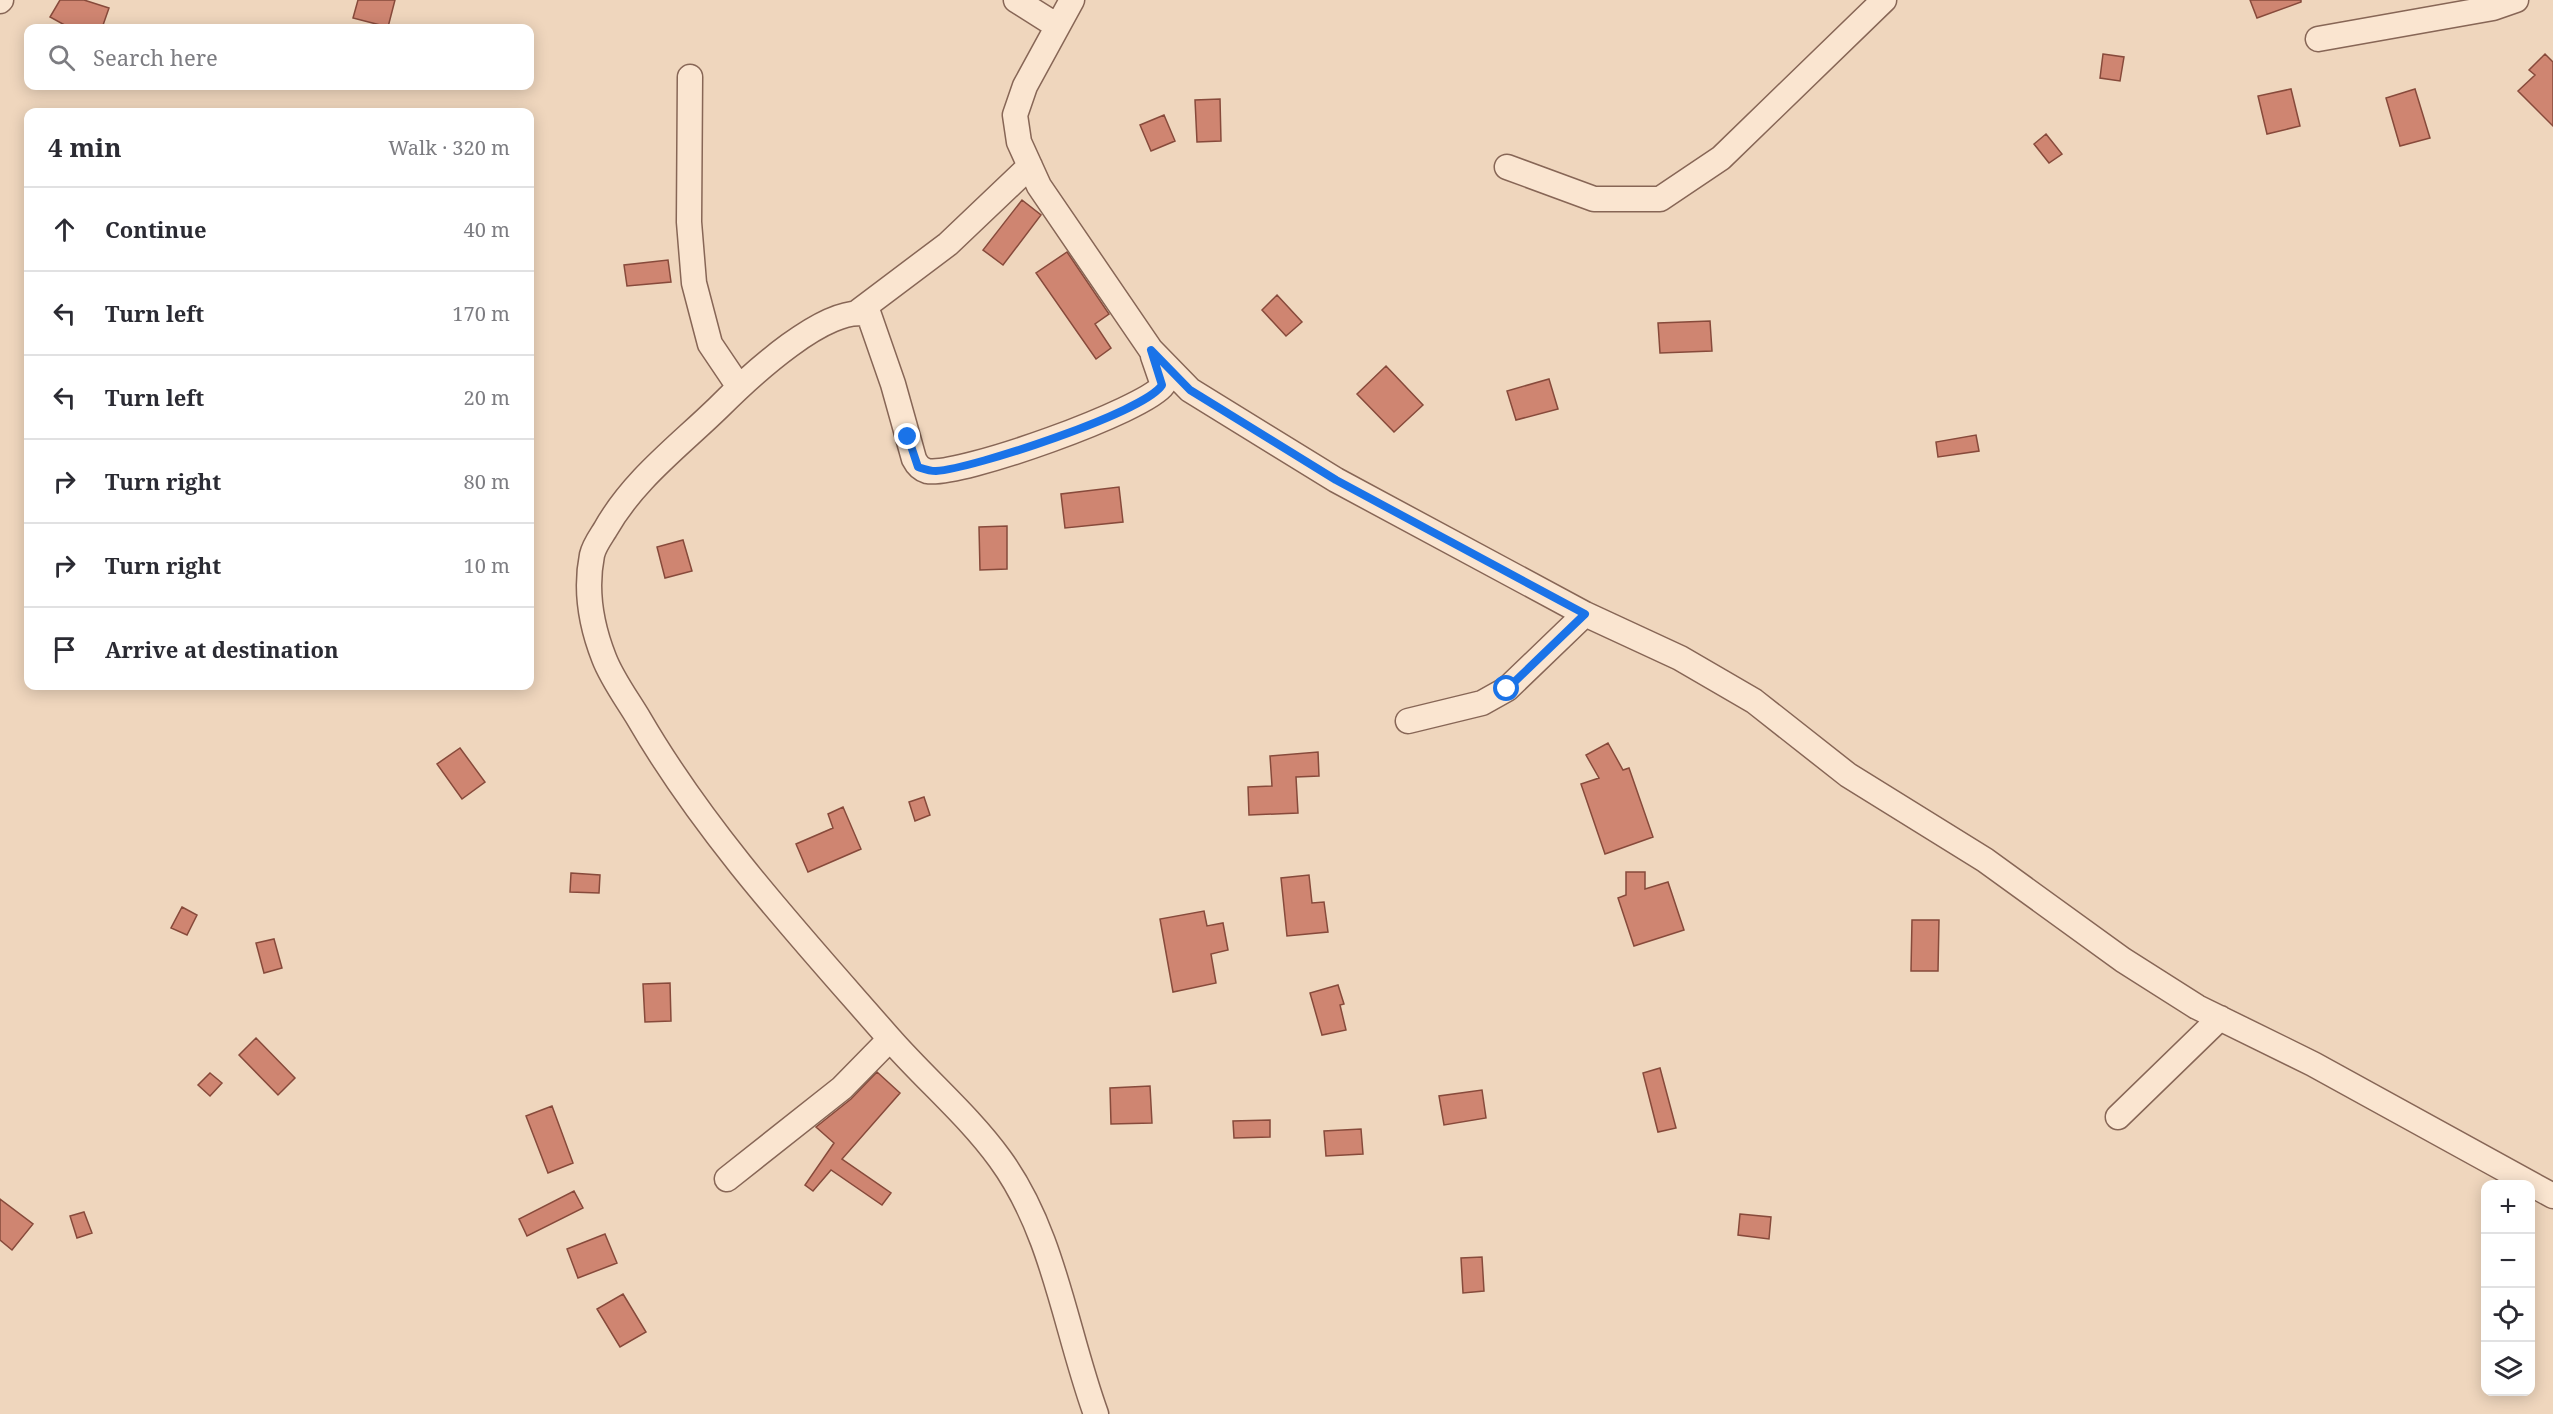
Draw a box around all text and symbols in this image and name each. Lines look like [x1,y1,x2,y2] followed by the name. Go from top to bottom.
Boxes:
[24,24,534,90] search box
[45,41,78,74] icon: search
[93,42,218,72] text: Search here
[48,129,122,165] text: 4 min
[388,134,510,161] text: Walk · 320 m
[48,213,81,246] icon: ahead
[105,214,207,244] text: Continue
[464,216,510,243] text: 40 m
[48,297,81,330] icon: left
[105,298,204,328] text: Turn left
[452,300,510,327] text: 170 m
[48,381,81,414] icon: left
[105,382,204,412] text: Turn left
[464,384,510,411] text: 20 m
[894,423,920,449] route end
[48,465,81,498] icon: right
[105,466,221,496] text: Turn right
[464,468,510,495] text: 80 m
[48,549,81,582] icon: right
[105,550,221,580] text: Turn right
[464,552,510,579] text: 10 m
[48,633,81,666] icon: arrive
[105,634,339,664] text: Arrive at destination
[1493,675,1519,701] route start
[2481,1180,2535,1396] map controls
[2481,1180,2535,1234] button: +
[2481,1234,2535,1288] button: −
[2481,1288,2535,1342] button: locate
[2481,1342,2535,1396] button: layers

